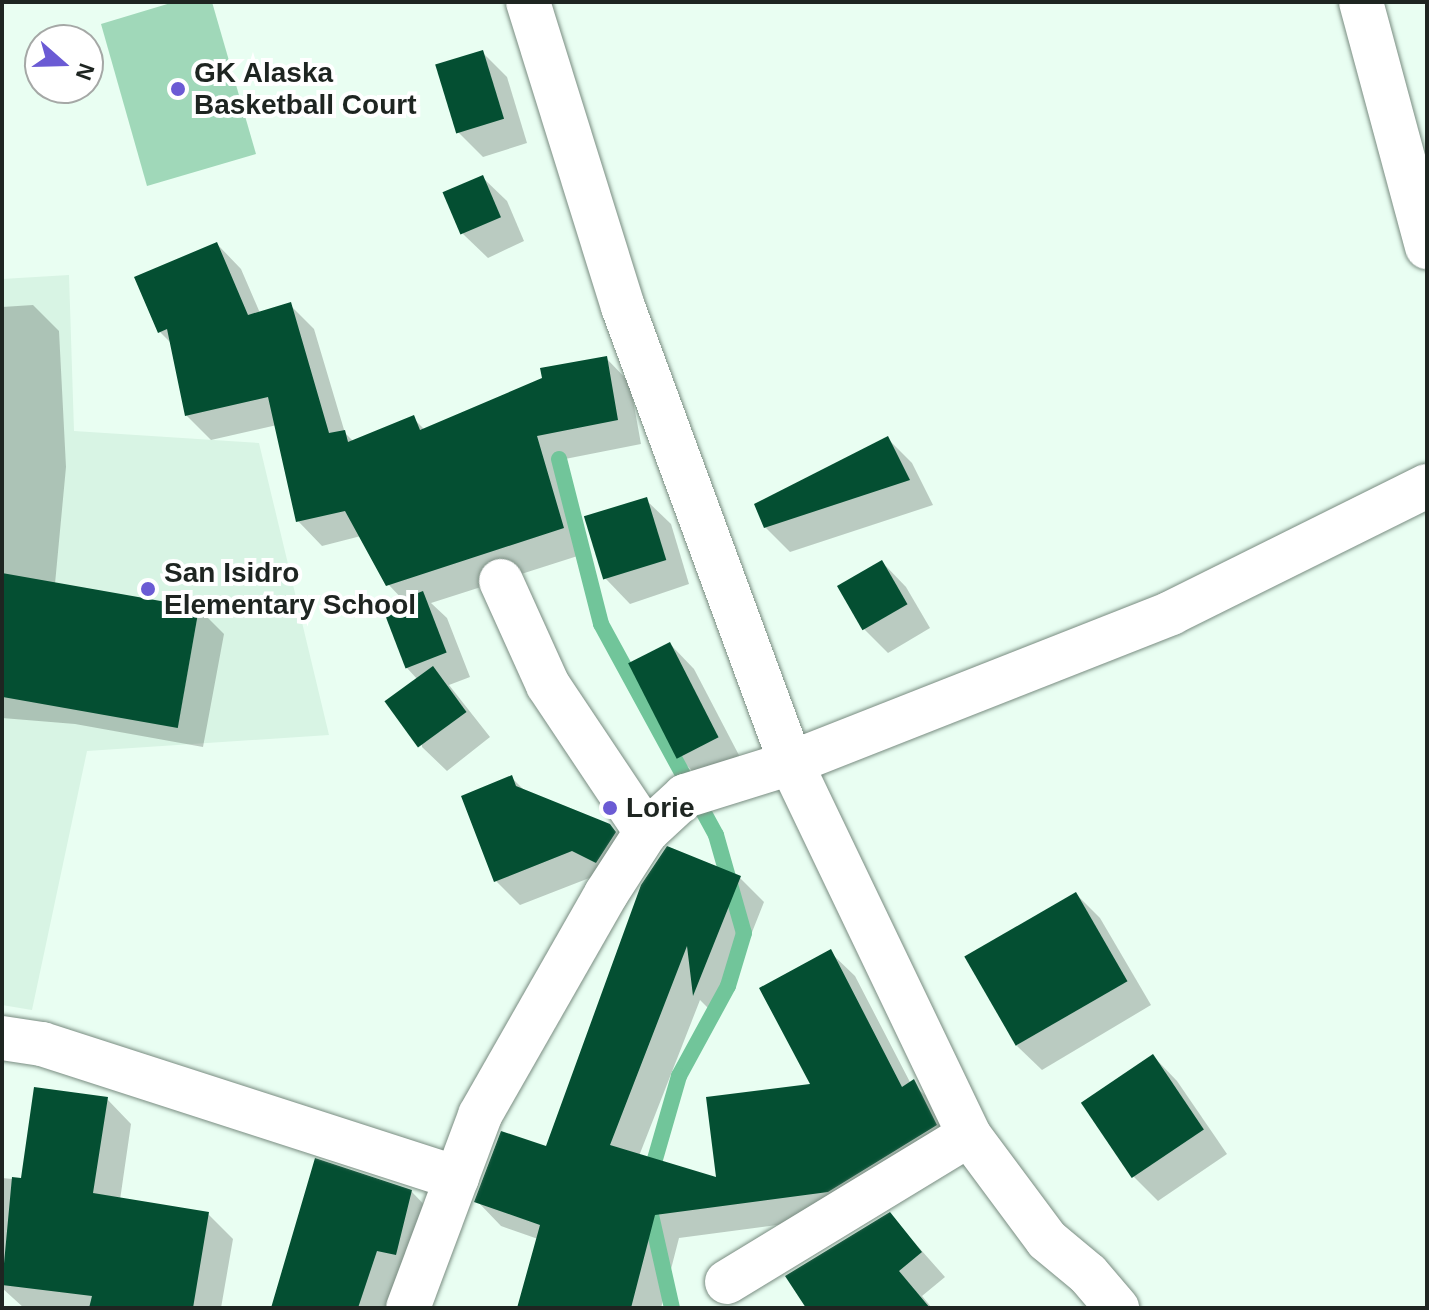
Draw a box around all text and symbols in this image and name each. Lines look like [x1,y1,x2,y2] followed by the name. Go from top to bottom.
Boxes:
[24,24,104,104] north arrow
[194,56,416,122] place label: GK Alaska Basketball Court
[71,60,100,83] text: N
[169,80,187,98] marker: GK Alaska Basketball Court
[164,556,416,622] place label: San Isidro Elementary School
[139,580,157,598] marker: San Isidro Elementary School
[626,791,694,825] place label: Lorie
[601,799,619,817] marker: Lorie

